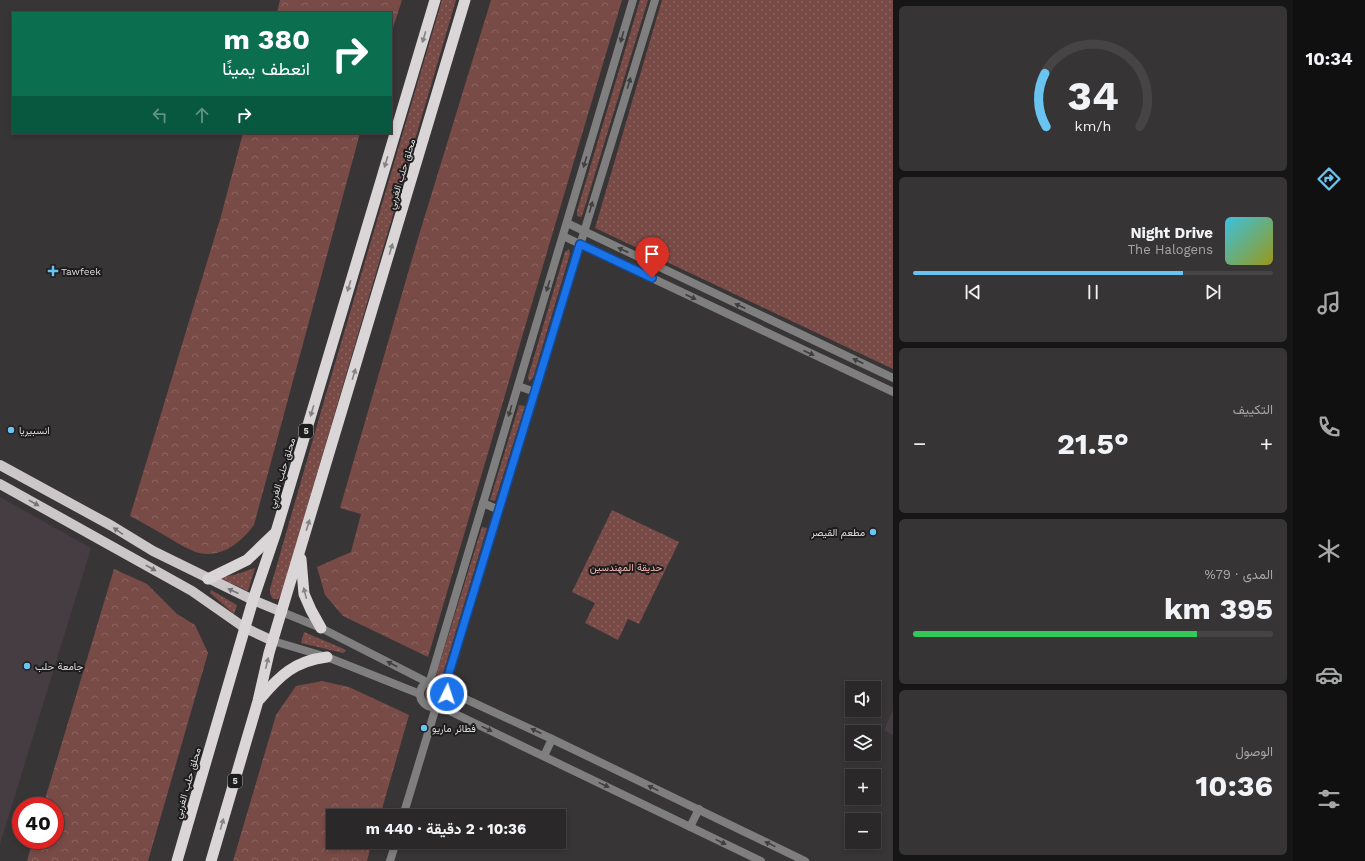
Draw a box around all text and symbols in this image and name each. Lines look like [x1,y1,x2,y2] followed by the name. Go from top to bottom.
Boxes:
[223,23,310,56] text: 380 m
[324,28,376,80] icon: right
[421,32,427,44] one-way arrow
[619,32,625,44] one-way arrow
[1305,48,1353,69] text: 10:34
[222,58,310,79] text: انعطف يمينًا
[1067,70,1119,119] text: 34
[626,76,632,88] one-way arrow
[149,104,171,126] icon: left
[191,104,213,126] icon: ahead
[233,104,255,126] icon: right
[1075,117,1111,133] text: km/h
[386,138,420,212] street label: محلق حلب الغربي
[383,156,389,168] one-way arrow
[582,156,588,168] one-way arrow
[1315,165,1343,193] icon: directions
[588,201,594,213] one-way arrow
[1130,224,1213,242] text: Night Drive
[635,237,669,278] pin
[1128,242,1213,257] text: The Halogens
[388,243,394,255] one-way arrow
[641,243,663,265] icon: arrive
[617,247,629,253] one-way arrow
[48,266,58,276] marker: Tawfeek
[61,266,101,277] place label: Tawfeek
[346,281,352,293] one-way arrow
[545,281,551,293] one-way arrow
[962,281,984,303] icon: previous
[1082,281,1104,303] icon: pause
[1202,281,1224,303] icon: next
[1315,289,1343,317] icon: music
[686,294,697,300] one-way arrow
[735,303,746,309] one-way arrow
[803,350,815,356] one-way arrow
[852,358,863,364] one-way arrow
[351,367,357,379] one-way arrow
[1233,402,1273,417] text: التكييف
[309,405,315,417] one-way arrow
[507,405,513,417] one-way arrow
[1315,413,1343,441] icon: phone
[299,424,313,438] road number: 5
[6,425,16,435] marker: انسبيريا
[19,425,50,437] place label: انسبيريا
[1057,426,1129,461] text: 21.5°
[913,431,926,456] text: −
[1260,431,1273,456] text: +
[266,437,300,511] street label: محلق حلب الغربي
[28,500,40,506] one-way arrow
[305,519,311,531] one-way arrow
[113,527,124,534] one-way arrow
[810,527,865,539] place label: مطعم القيصر
[868,527,878,537] marker: مطعم القيصر
[1315,537,1343,565] icon: climate
[590,562,662,574] park label: حديقة المهندسين
[145,564,157,571] one-way arrow
[1204,567,1273,582] text: المدى · 79%
[302,587,308,599] one-way arrow
[228,588,239,594] one-way arrow
[1164,591,1273,626] text: 395 km
[265,657,271,669] one-way arrow
[22,661,32,671] marker: جامعة حلب
[35,661,83,673] place label: جامعة حلب
[386,661,398,667] one-way arrow
[1315,661,1343,689] icon: car
[426,673,468,715] position arrow
[845,681,881,849] map controls
[845,681,881,717] button: sound
[419,723,429,733] marker: فطائر ماريو
[432,723,476,735] place label: فطائر ماريو
[481,725,493,732] one-way arrow
[845,725,881,761] button: layers
[530,728,542,734] one-way arrow
[1235,744,1273,759] text: الوصول
[172,746,206,821] street label: محلق حلب الغربي
[1195,768,1273,803] text: 10:36
[845,769,881,805] button: +
[228,774,242,788] road number: 5
[598,782,610,788] one-way arrow
[647,785,659,791] one-way arrow
[1315,785,1343,813] icon: filters
[12,797,64,849] speed limit sign: 40
[845,813,881,849] button: −
[219,817,225,829] one-way arrow
[366,820,526,838] text: 10:36 · 2 دقيقة · 440 m
[715,839,727,845] one-way arrow
[765,841,776,847] one-way arrow

